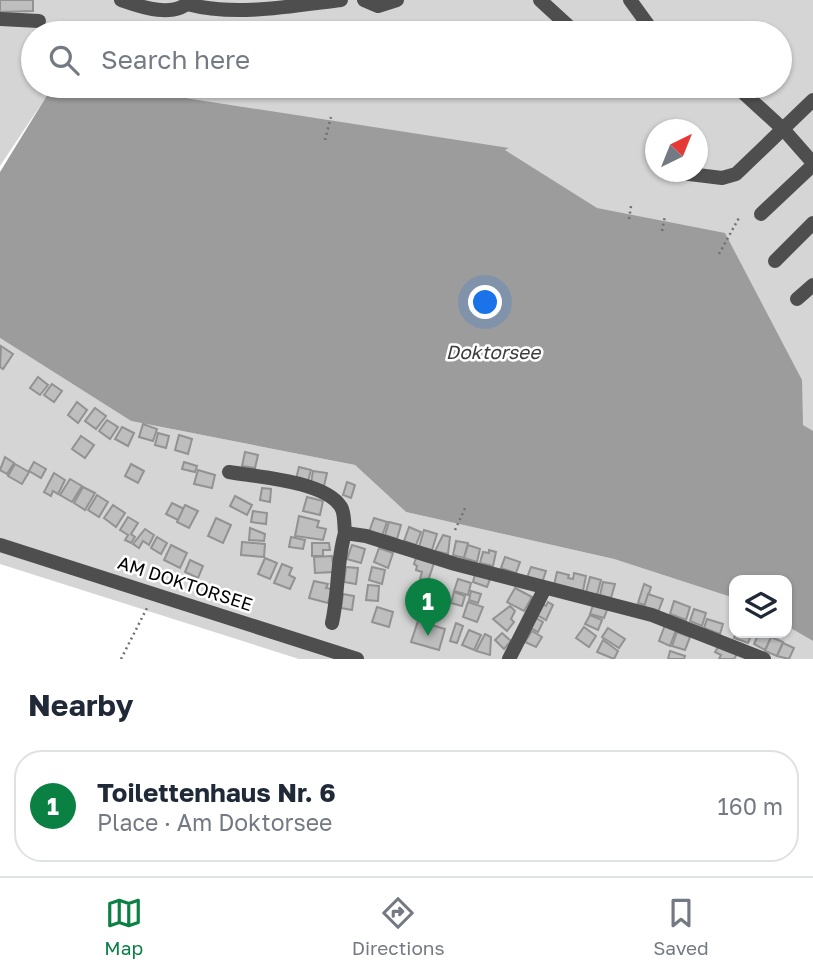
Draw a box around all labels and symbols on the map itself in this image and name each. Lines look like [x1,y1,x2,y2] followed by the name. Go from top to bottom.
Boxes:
[645,119,708,182] north arrow
[468,285,502,319] your location
[446,340,542,363] water label: Doktorsee
[115,551,255,615] street label: AM DOKTORSEE
[405,578,451,636] pin: 1

